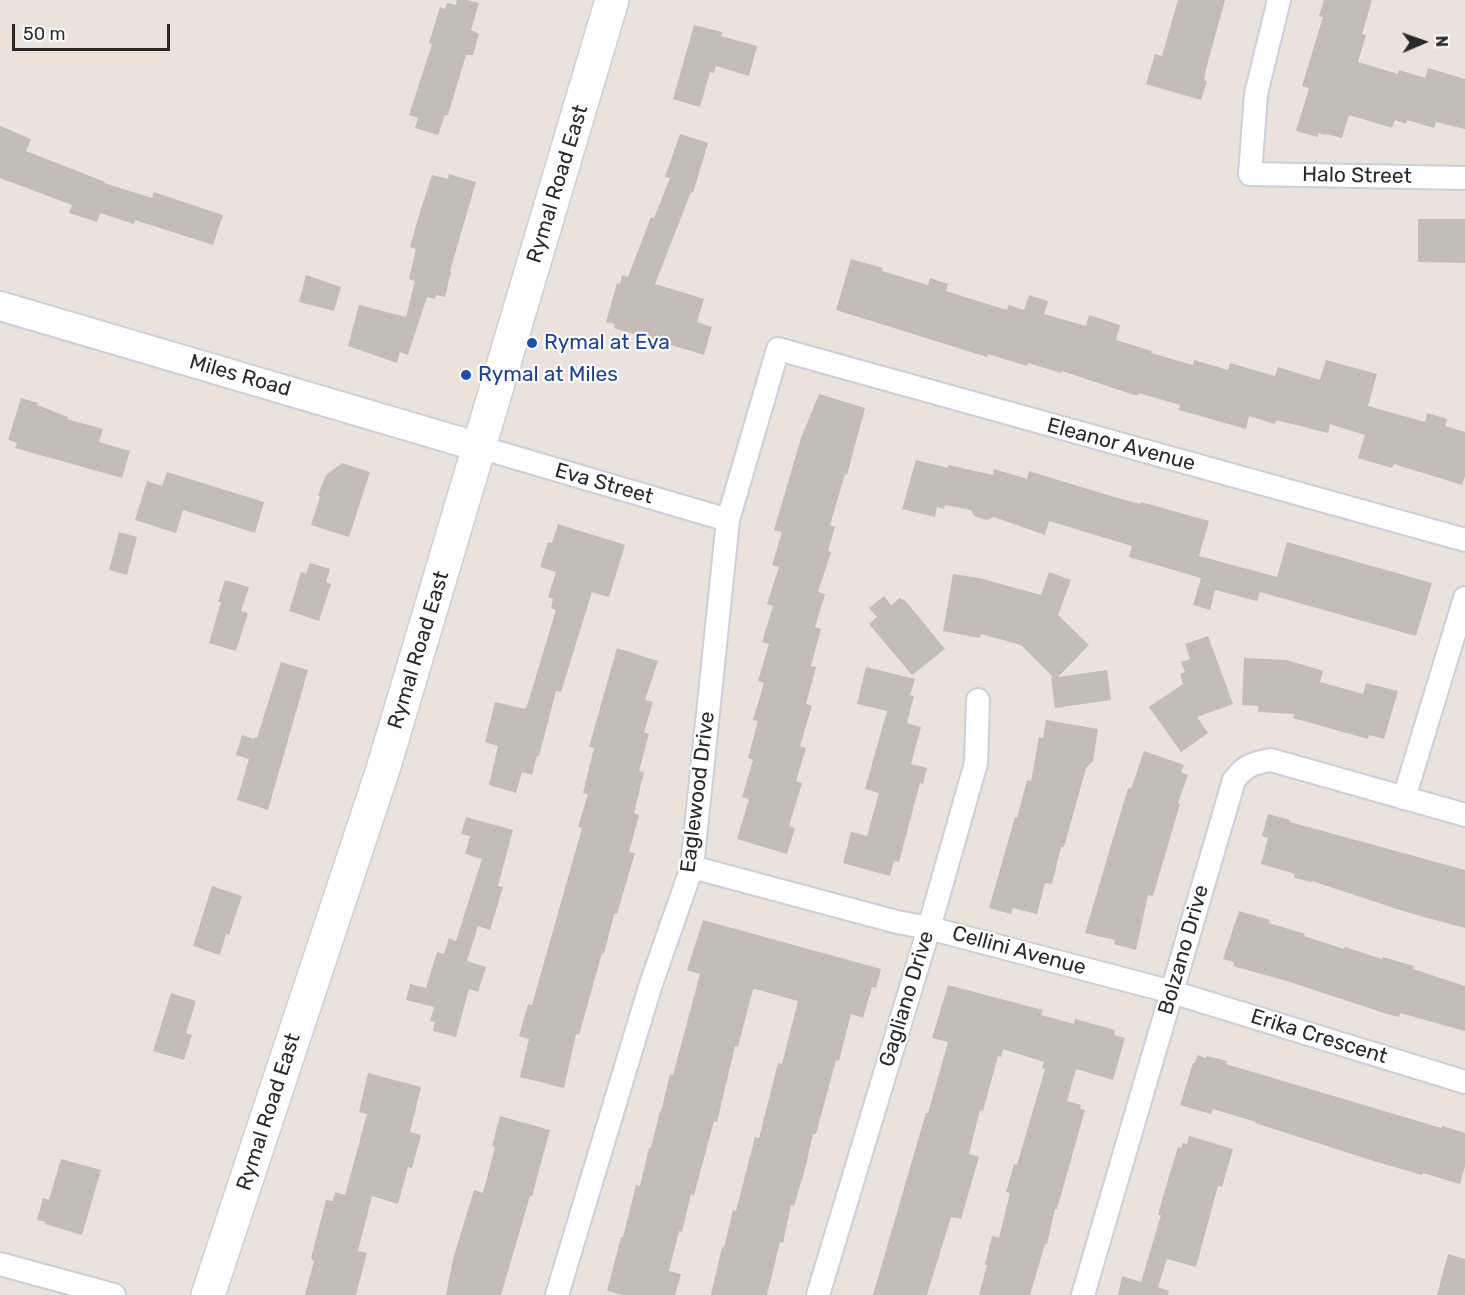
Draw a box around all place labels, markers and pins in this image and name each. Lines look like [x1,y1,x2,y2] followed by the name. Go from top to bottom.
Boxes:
[544,330,670,356] place label: Rymal at Eva
[525,336,539,350] marker: Rymal at Eva
[478,362,618,388] place label: Rymal at Miles
[459,368,473,382] marker: Rymal at Miles

